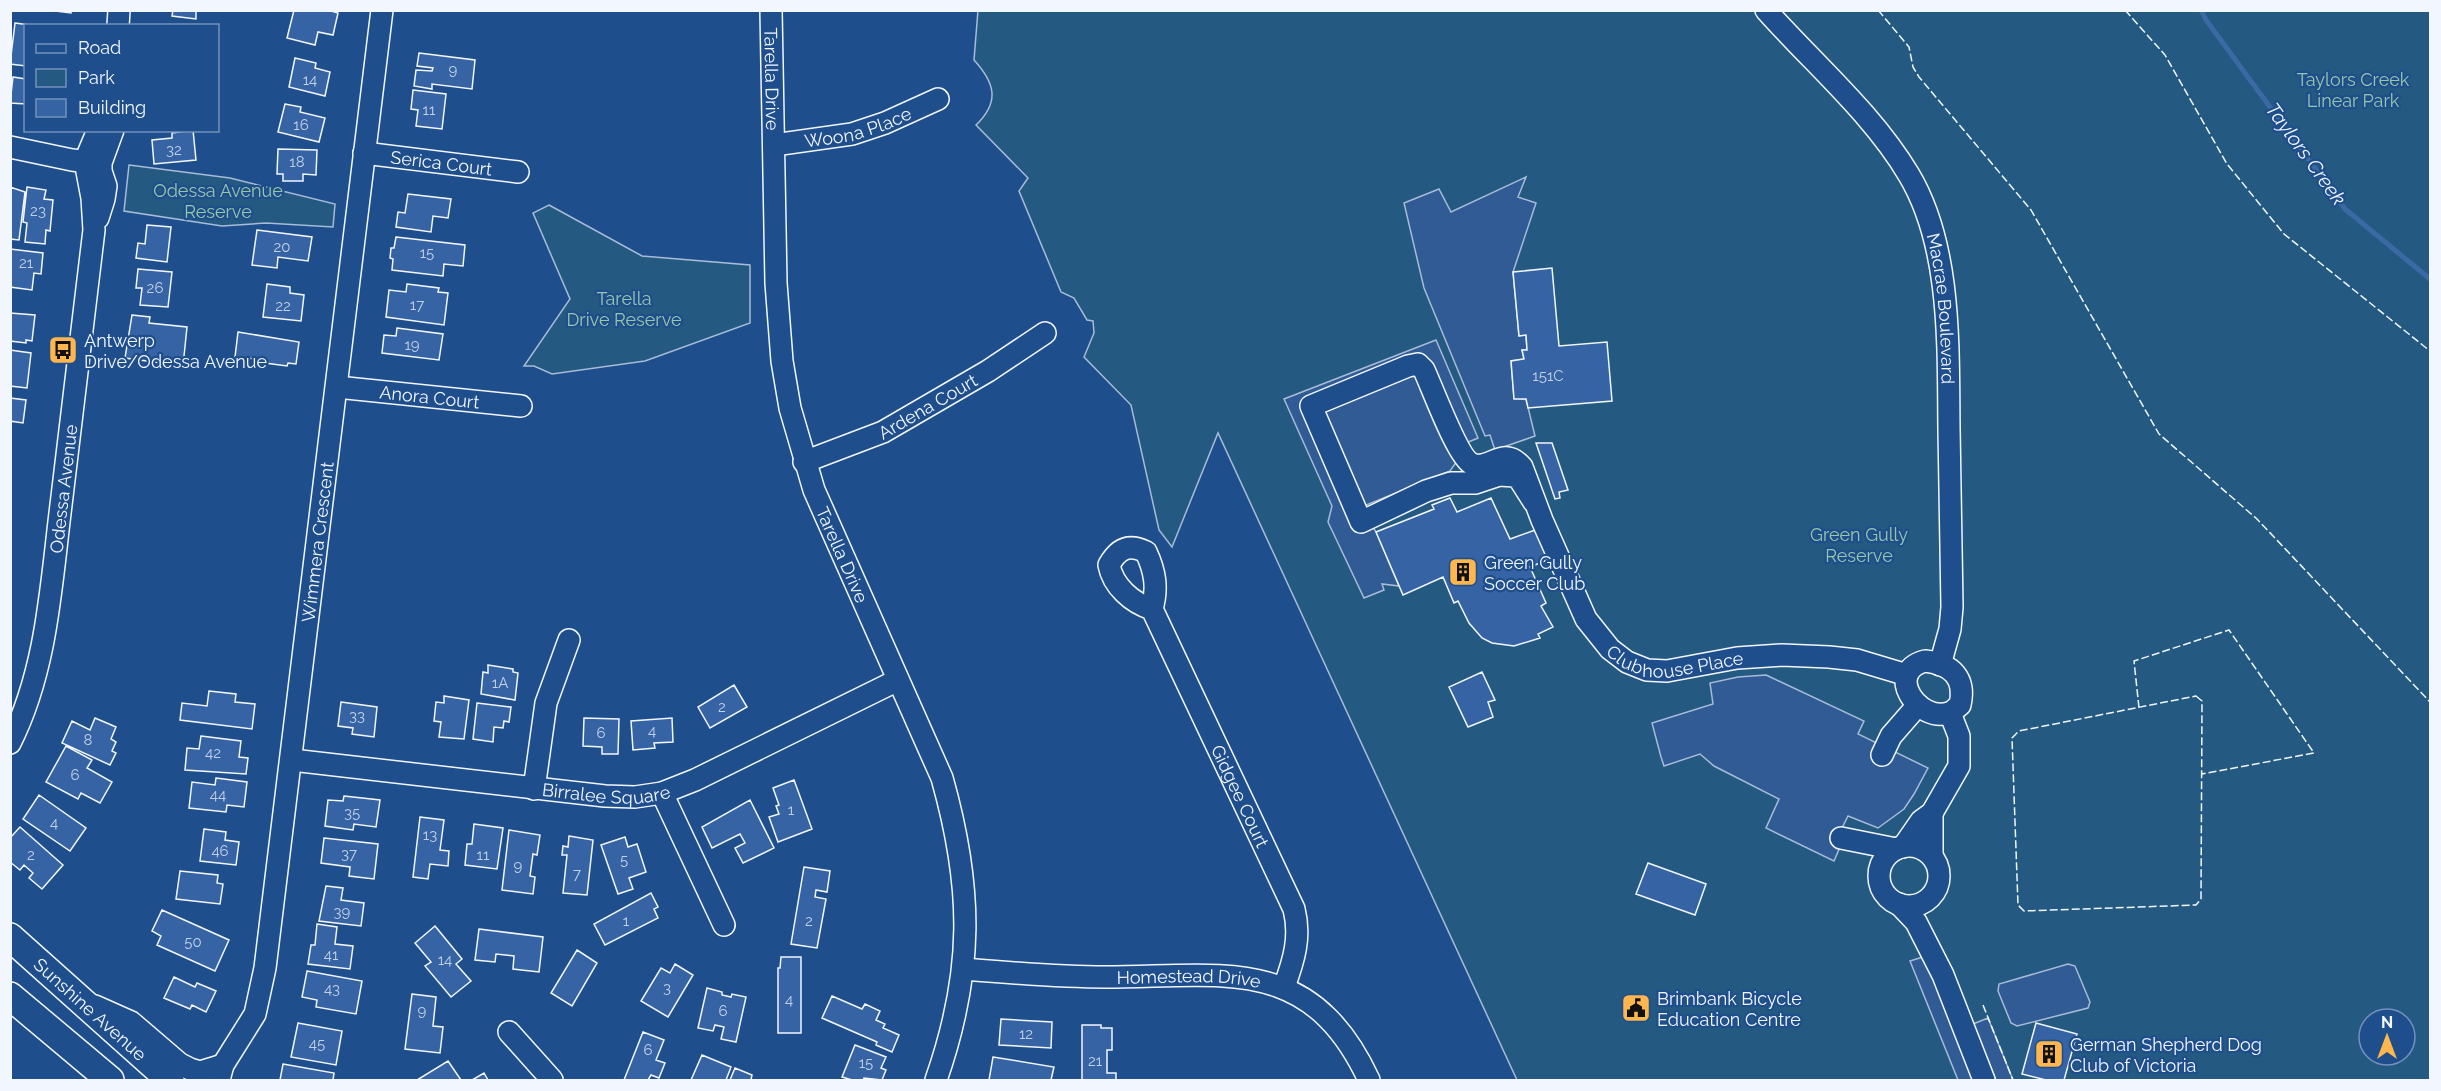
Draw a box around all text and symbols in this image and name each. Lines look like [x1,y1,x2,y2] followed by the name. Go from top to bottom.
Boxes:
[24,24,219,132] legend
[761,27,784,131] street label: Tarella Drive
[78,37,121,58] text: Road
[449,61,458,79] house number: 9
[78,67,115,88] text: Park
[2297,69,2410,111] park label: Taylors Creek Linear Park
[303,71,317,89] house number: 14
[78,97,146,118] text: Building
[2261,98,2351,210] water label: Taylors Creek
[423,101,436,119] house number: 11
[803,102,915,151] street label: Woona Place
[293,116,309,134] house number: 16
[166,141,182,159] house number: 32
[389,146,493,179] street label: Serica Court
[289,153,305,171] house number: 18
[153,180,283,222] park label: Odessa Avenue Reserve
[30,202,46,220] house number: 23
[1923,231,1959,384] street label: Macrae Boulevard
[274,238,291,256] house number: 20
[420,244,434,262] house number: 15
[19,254,34,272] house number: 21
[147,279,163,297] house number: 26
[567,288,682,330] park label: Tarella Drive Reserve
[410,296,424,314] house number: 17
[275,297,291,315] house number: 22
[84,330,267,372] place label: Antwerp Drive/Odessa Avenue
[47,334,79,366] bus stop icon: Antwerp Drive/Odessa Avenue
[404,336,420,354] house number: 19
[1532,367,1564,385] house number: 151C
[874,369,981,443] street label: Ardena Court
[379,381,480,412] street label: Anora Court
[45,423,81,554] street label: Odessa Avenue
[297,460,337,623] street label: Wimmera Crescent
[812,503,873,606] street label: Tarella Drive
[1810,524,1908,566] park label: Green Gully Reserve
[1484,552,1585,594] place label: Green Gully Soccer Club
[1447,556,1479,588] building icon: Green Gully Soccer Club
[1603,640,1744,682] street label: Clubhouse Place
[492,674,508,692] house number: 1A
[718,698,726,716] house number: 2
[349,707,365,725] house number: 33
[648,722,656,740] house number: 4
[596,724,606,742] house number: 6
[84,731,93,749] house number: 8
[1207,741,1274,851] street label: Gidgee Court
[205,744,221,762] house number: 42
[70,766,80,784] house number: 6
[541,778,673,808] street label: Birralee Square
[210,786,226,804] house number: 44
[788,801,795,819] house number: 1
[344,804,360,822] house number: 35
[50,814,58,832] house number: 4
[423,826,437,844] house number: 13
[211,842,229,860] house number: 46
[341,845,357,863] house number: 37
[27,846,35,864] house number: 2
[477,846,490,864] house number: 11
[620,851,628,869] house number: 5
[514,857,523,875] house number: 9
[573,865,581,883] house number: 7
[334,903,351,921] house number: 39
[623,912,630,930] house number: 1
[805,912,813,930] house number: 2
[184,933,202,951] house number: 50
[324,946,339,964] house number: 41
[438,951,452,969] house number: 14
[30,953,151,1065] street label: Sunshine Avenue
[1117,965,1263,992] street label: Homestead Drive
[663,979,671,997] house number: 3
[324,980,340,998] house number: 43
[1657,988,1802,1030] place label: Brimbank Bicycle Education Centre
[785,991,793,1009] house number: 4
[1620,992,1652,1024] public building icon: Brimbank Bicycle Education Centre
[418,1002,427,1020] house number: 9
[718,1002,728,1020] house number: 6
[2357,1007,2417,1067] north arrow
[2381,1013,2393,1032] text: N
[1019,1025,1033,1043] house number: 12
[2070,1034,2262,1076] place label: German Shepherd Dog Club of Victoria
[309,1035,325,1053] house number: 45
[2033,1038,2065,1070] building icon: German Shepherd Dog Club of Victoria
[643,1041,653,1059] house number: 6
[1088,1052,1103,1070] house number: 21
[859,1054,873,1072] house number: 15

